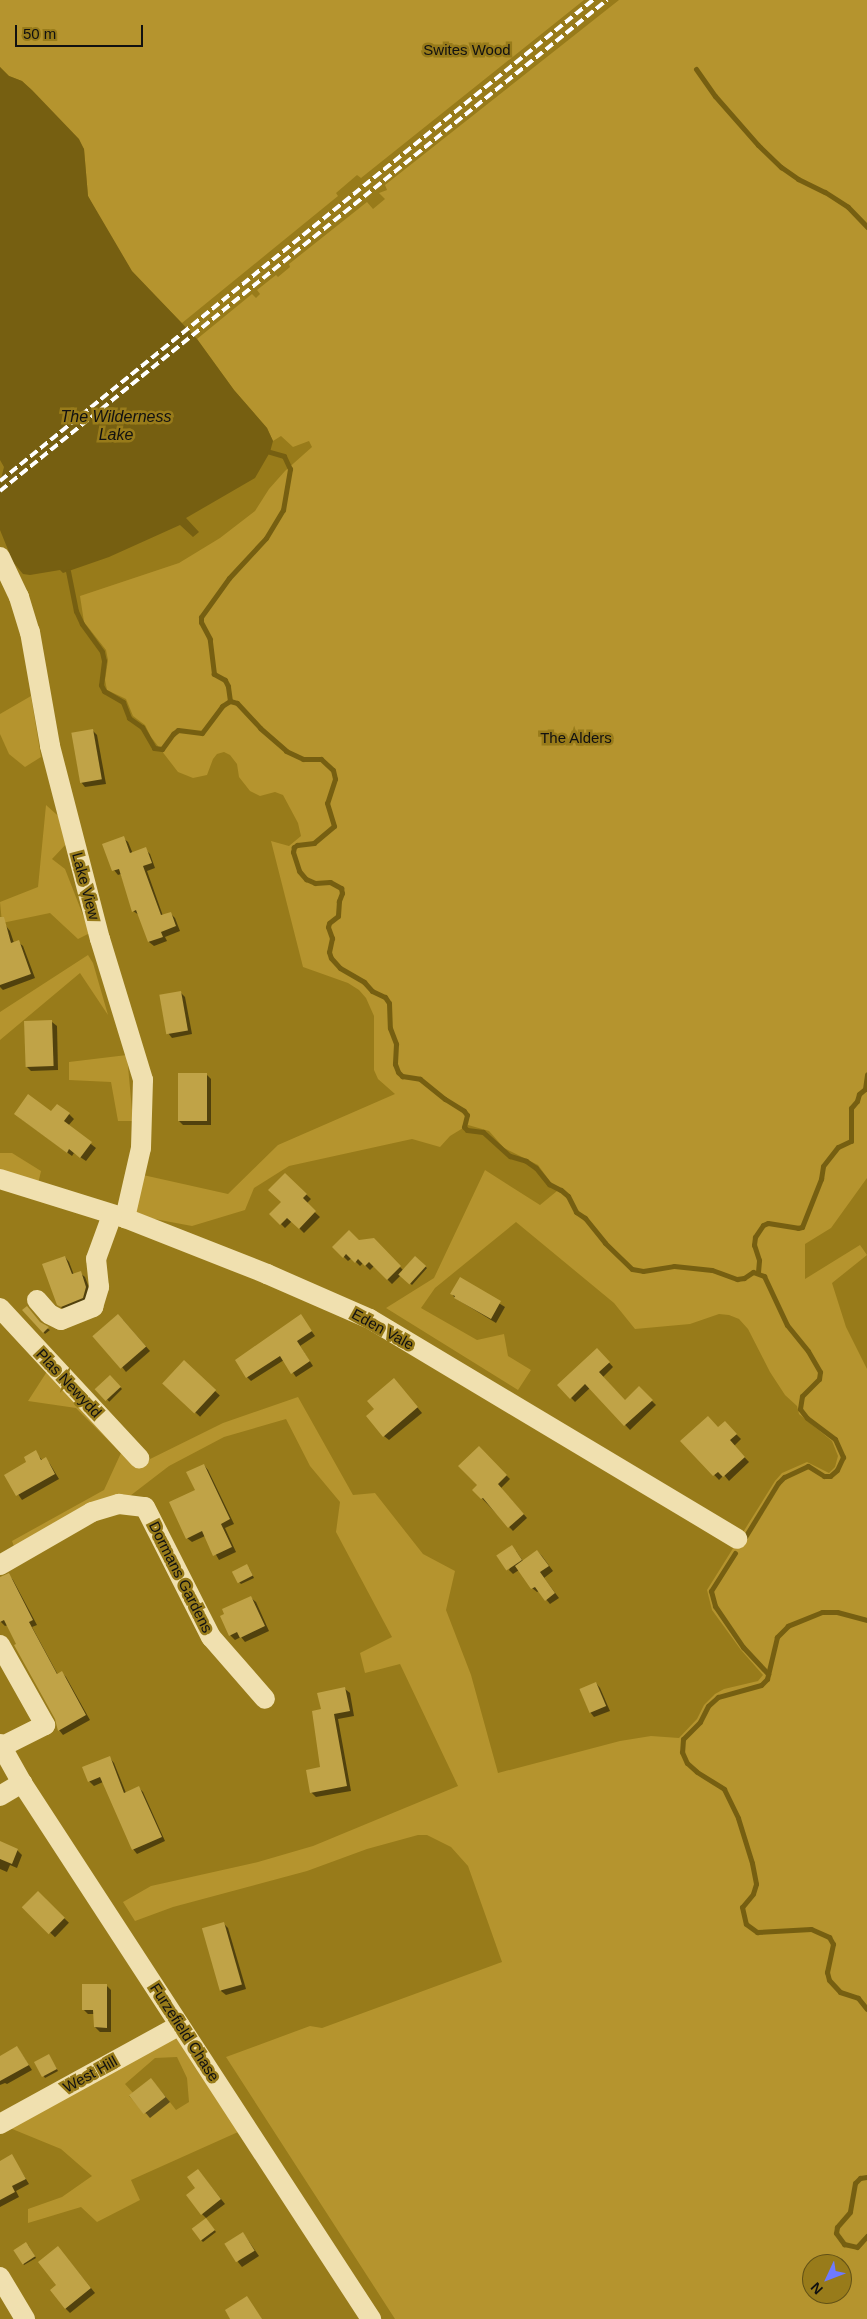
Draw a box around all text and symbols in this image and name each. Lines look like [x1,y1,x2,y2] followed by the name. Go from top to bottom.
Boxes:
[18,15,145,47] scale bar
[23,25,56,42] text: 50 m
[423,41,511,59] park label: Swites Wood
[60,407,172,445] water label: The Wilderness Lake
[540,729,612,747] park label: The Alders
[68,850,104,922] street label: Lake View
[349,1305,417,1353] street label: Eden Vale
[33,1345,105,1421] street label: Plas Newydd
[145,1518,217,1636] street label: Dormans Gardens
[147,1980,223,2084] street label: Furzefield Chase
[60,2052,120,2096] street label: West Hill
[802,2254,852,2304] north arrow
[807,2279,826,2298] text: N

